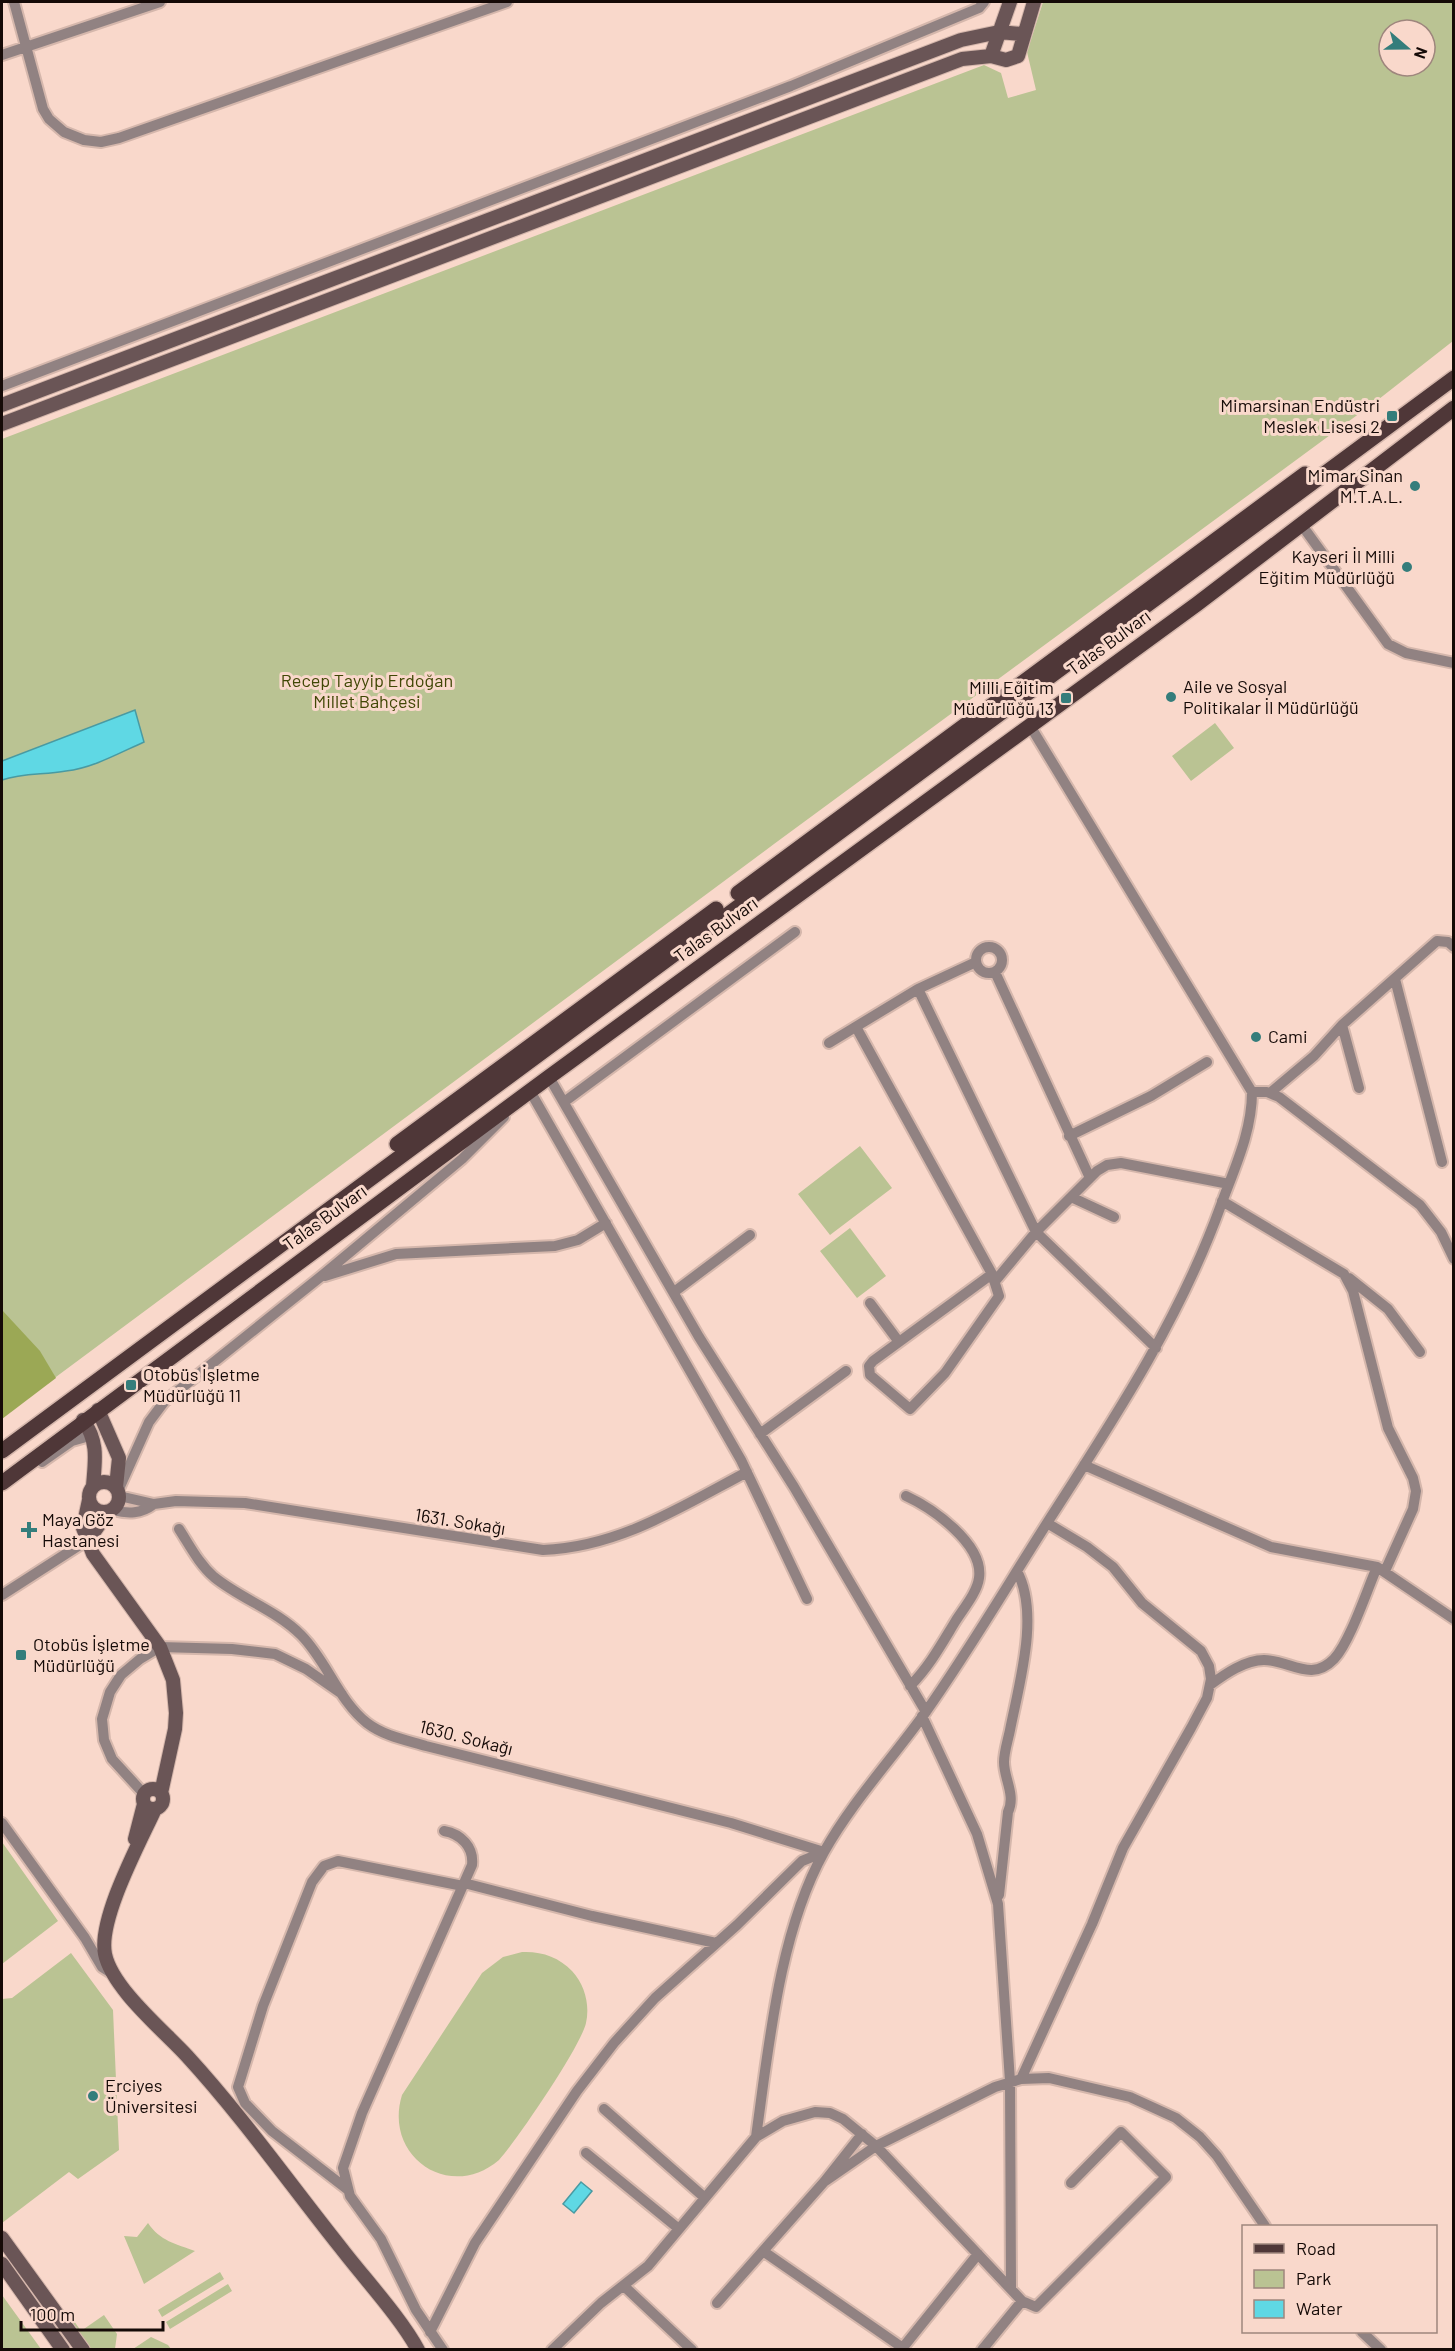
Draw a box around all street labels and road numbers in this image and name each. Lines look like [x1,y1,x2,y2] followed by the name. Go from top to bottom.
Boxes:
[1063,605,1154,680] street label: Talas Bulvarı
[670,892,761,967] street label: Talas Bulvarı
[279,1180,370,1255] street label: Talas Bulvarı
[413,1503,507,1539] street label: 1631. Sokağı
[417,1715,515,1759] street label: 1630. Sokağı

